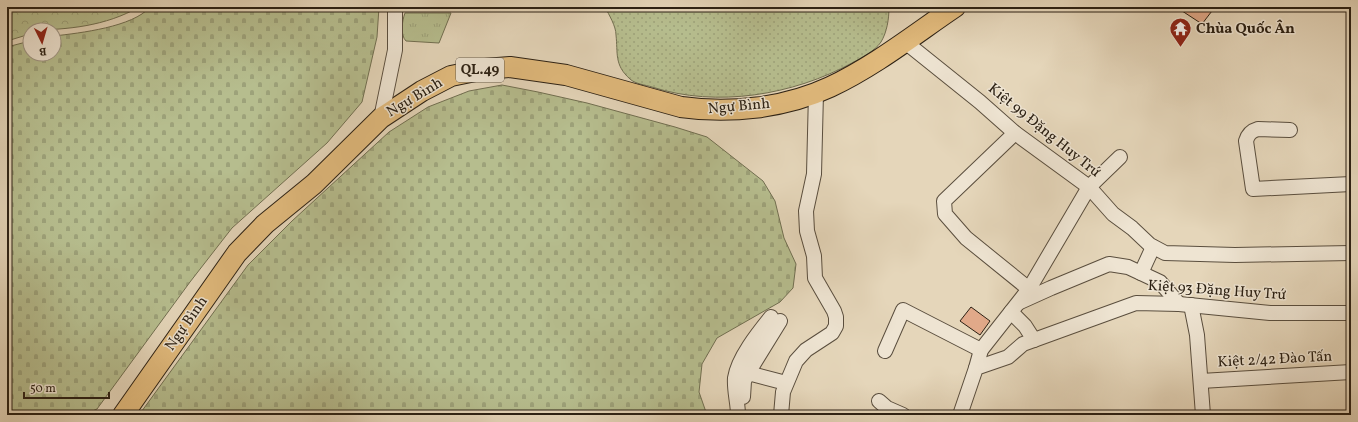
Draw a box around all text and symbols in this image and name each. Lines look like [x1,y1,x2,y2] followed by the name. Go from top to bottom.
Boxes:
[1168,16,1194,49] temple icon: Chùa Quốc Ân
[1196,19,1295,40] place label: Chùa Quốc Ân
[22,22,62,62] north arrow
[38,43,47,58] text: B
[456,58,504,82] road number: QL.49
[383,73,447,123] street label: Ngự Bình
[983,79,1105,183] street label: Kiệt 99 Đặng Huy Trứ
[707,94,771,120] street label: Ngự Bình
[1147,276,1287,306] street label: Kiệt 93 Đặng Huy Trứ
[161,292,214,356] street label: Ngự Bình
[1217,347,1333,373] street label: Kiệt 2/42 Đào Tấn
[24,374,109,400] scale bar
[30,381,56,397] text: 50 m

